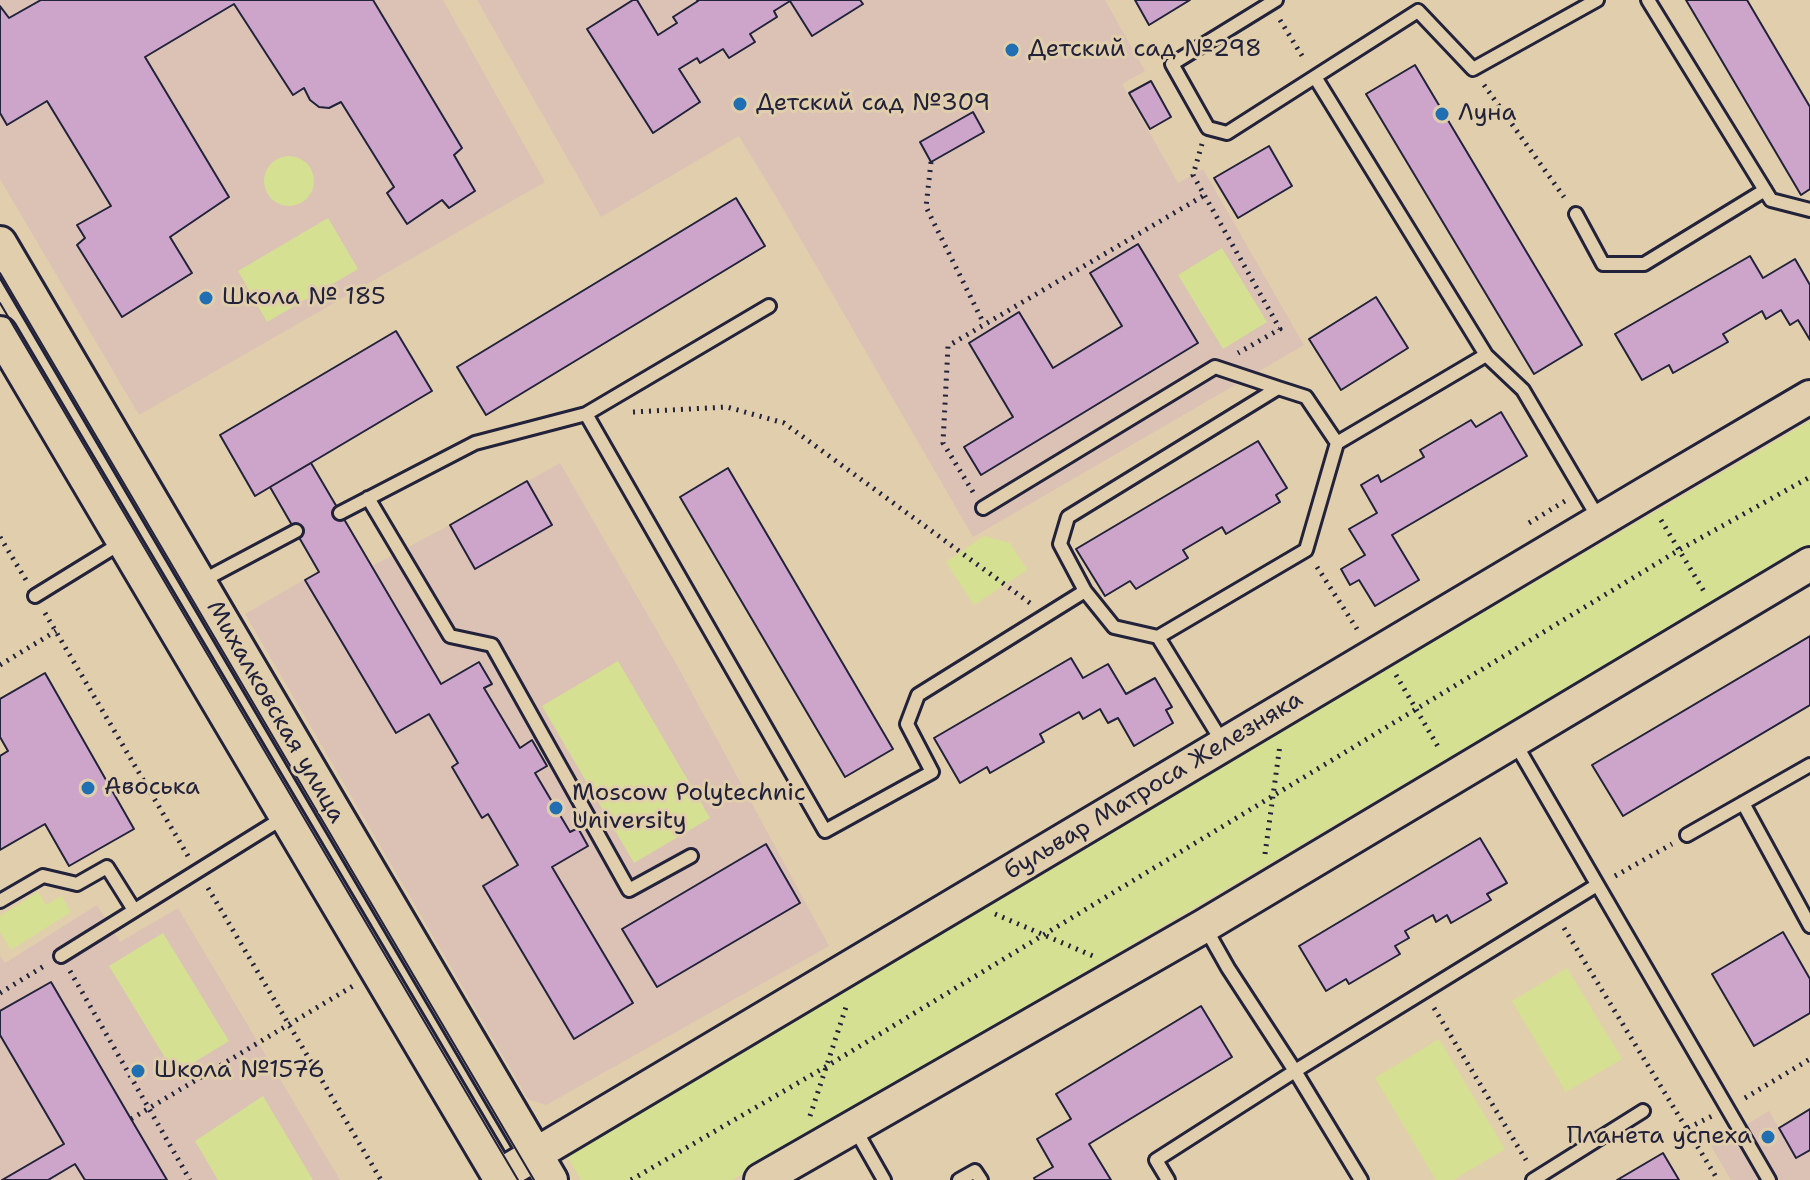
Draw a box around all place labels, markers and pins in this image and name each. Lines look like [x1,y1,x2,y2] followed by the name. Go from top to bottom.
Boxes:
[1028,36,1262,64] place label: Детский сад №298
[1003,41,1021,59] marker: Детский сад №298
[756,90,990,118] place label: Детский сад №309
[731,95,749,113] marker: Детский сад №309
[1458,100,1516,128] place label: Луна
[1433,105,1451,123] marker: Луна
[222,284,386,312] place label: Школа № 185
[197,289,215,307] marker: Школа № 185
[104,774,200,802] place label: Авоська
[79,779,97,797] marker: Авоська
[572,780,806,836] place label: Moscow Polytechnic University
[547,799,565,817] marker: Moscow Polytechnic University
[154,1057,325,1085] place label: Школа №1576
[129,1062,147,1080] marker: Школа №1576
[1567,1123,1752,1151] place label: Планета успеха
[1759,1128,1777,1146] marker: Планета успеха

